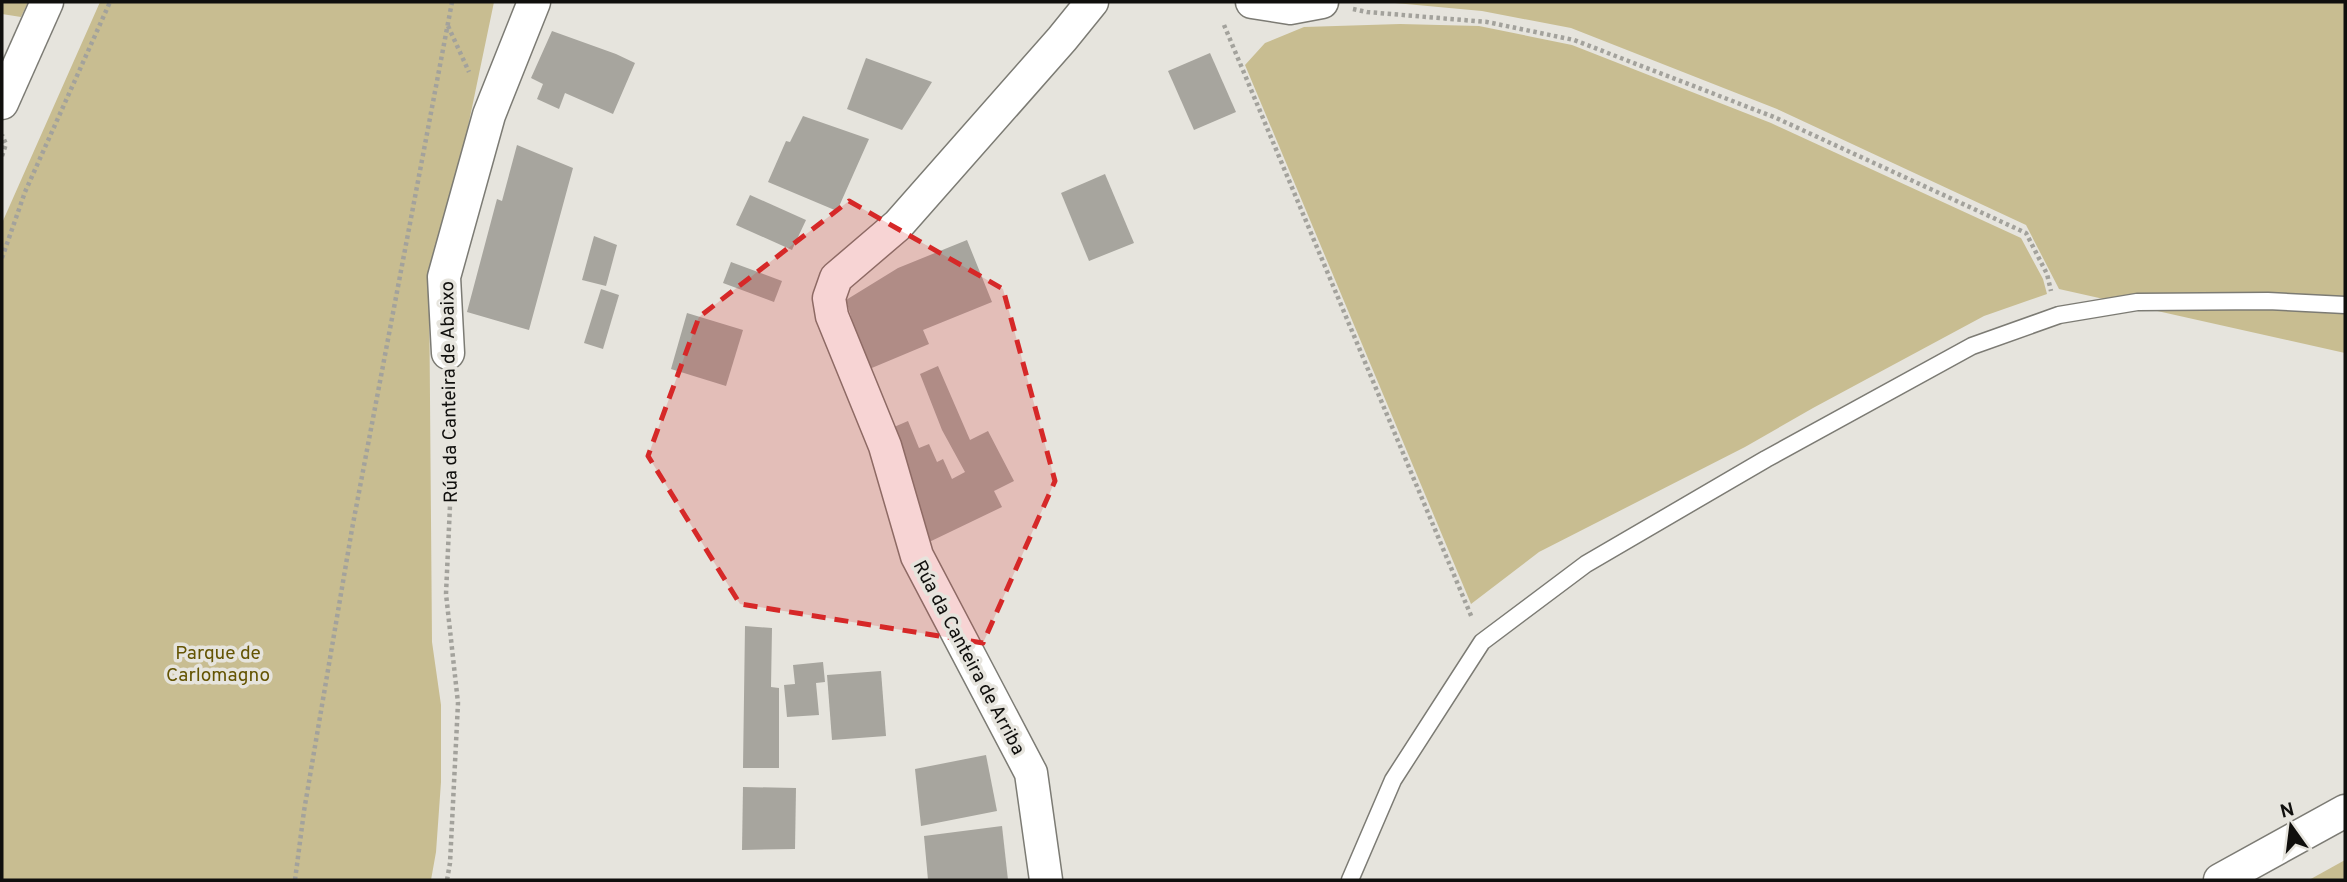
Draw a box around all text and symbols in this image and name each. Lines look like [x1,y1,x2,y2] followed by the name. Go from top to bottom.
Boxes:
[436,281,464,503] street label: Rúa da Canteira de Abaixo
[907,557,1030,759] street label: Rúa da Canteira de Arriba
[166,642,270,688] park label: Parque de Carlomagno
[2256,791,2326,861] north arrow
[2278,798,2297,825] text: N

